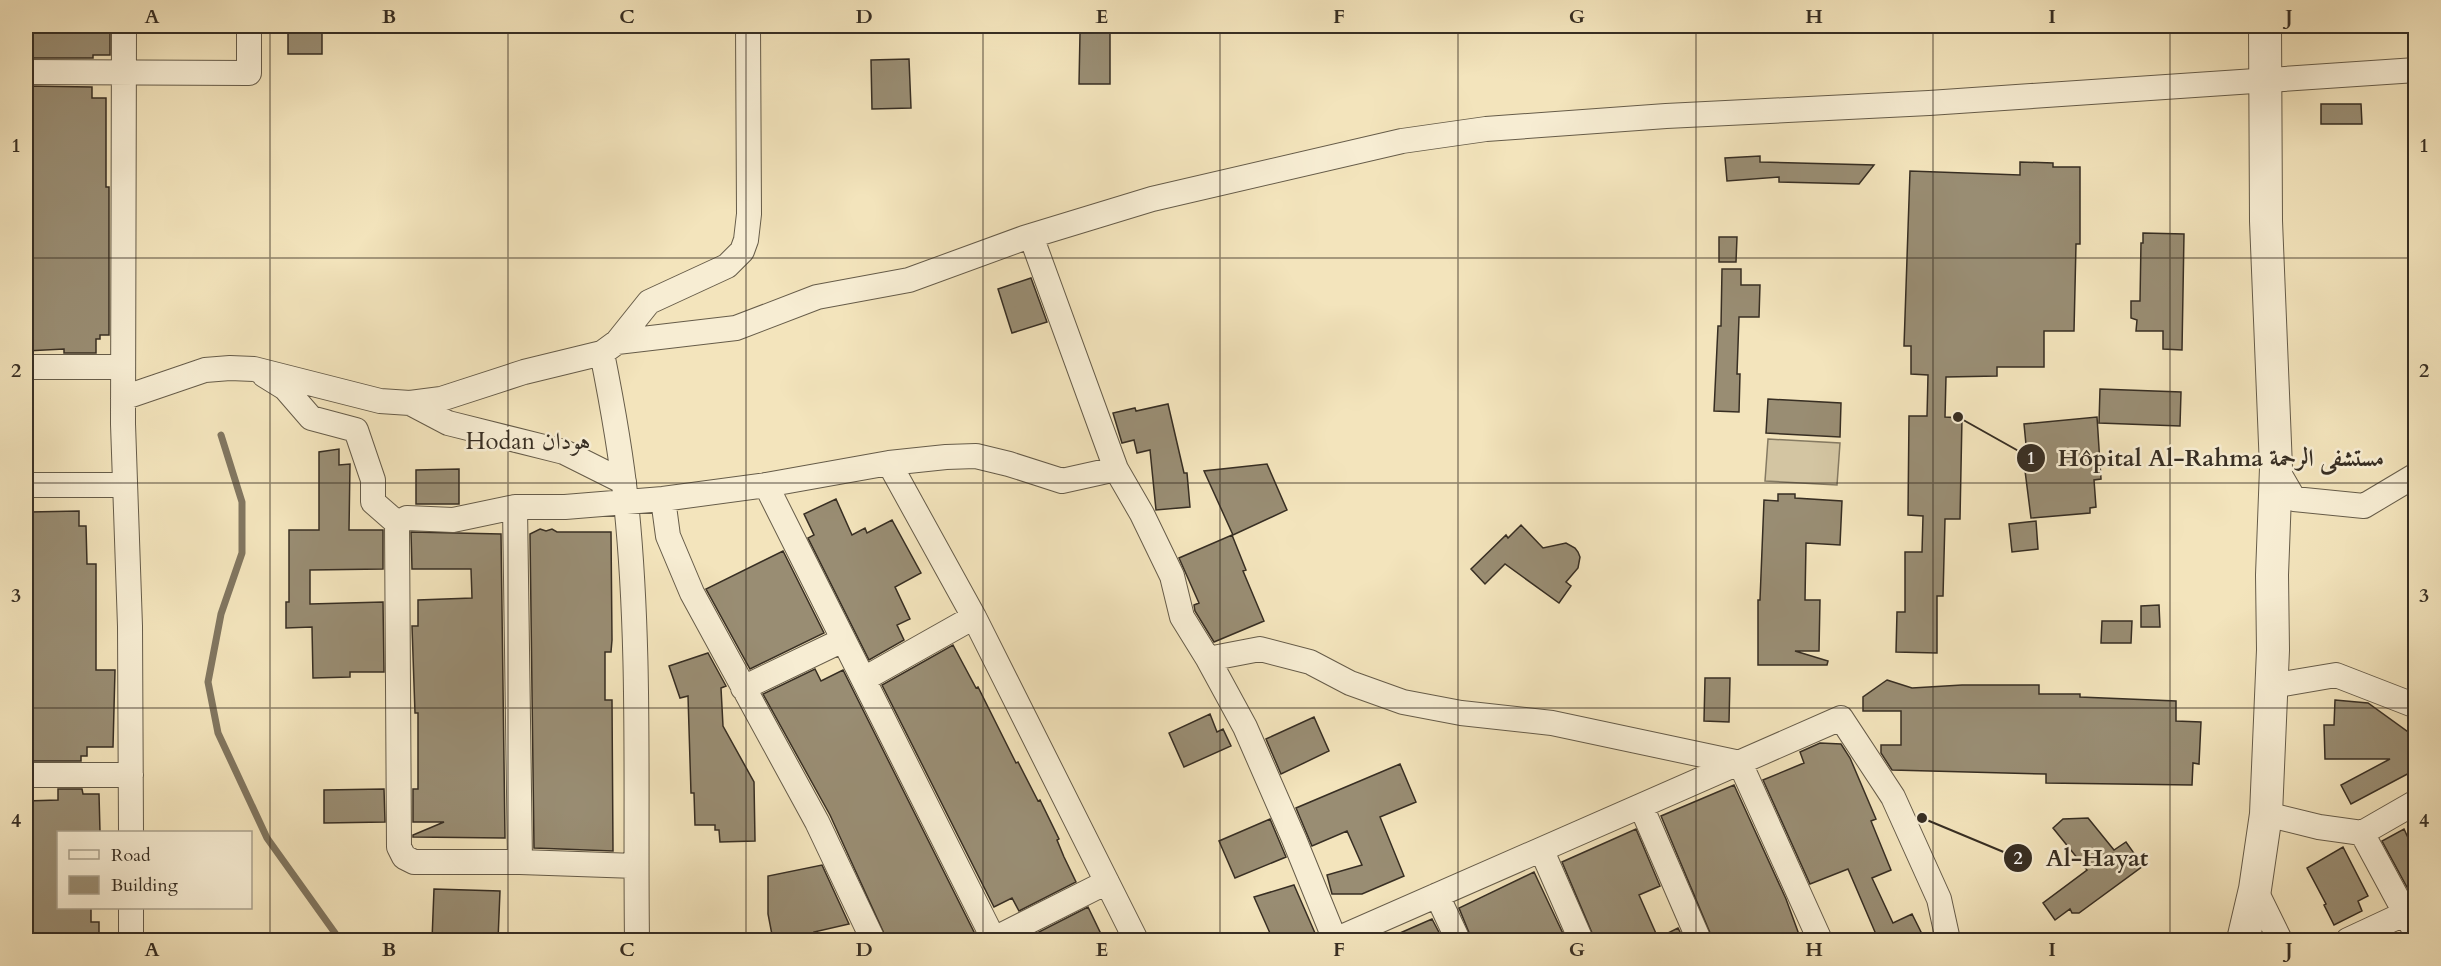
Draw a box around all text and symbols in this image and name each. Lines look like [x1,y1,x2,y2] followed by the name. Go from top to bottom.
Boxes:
[144,3,160,30] text: A
[382,3,396,30] text: B
[619,3,635,30] text: C
[855,3,873,30] text: D
[1096,3,1108,30] text: E
[1333,3,1345,30] text: F
[1569,3,1585,30] text: G
[1805,3,1823,30] text: H
[2048,3,2056,30] text: I
[2282,3,2293,30] text: J
[11,132,21,159] text: 1
[2419,132,2429,159] text: 1
[11,357,21,384] text: 2
[2419,357,2429,384] text: 2
[465,425,591,458] district label: Hodan هودان
[2016,437,2396,479] callout: Hôpital Al-Rahma مستشفى الرحمة
[2058,442,2384,475] text: Hôpital Al-Rahma مستشفى الرحمة
[2026,446,2036,471] text: 1
[11,582,21,609] text: 3
[2419,582,2429,609] text: 3
[11,807,21,834] text: 4
[2419,807,2429,834] text: 4
[57,831,252,909] legend
[2003,837,2160,879] callout: Al-Hayat
[2046,842,2149,875] text: Al-Hayat
[111,843,151,868] text: Road
[2013,846,2023,871] text: 2
[111,873,179,898] text: Building
[144,936,160,963] text: A
[382,936,396,963] text: B
[619,936,635,963] text: C
[855,936,873,963] text: D
[1096,936,1108,963] text: E
[1333,936,1345,963] text: F
[1569,936,1585,963] text: G
[1805,936,1823,963] text: H
[2048,936,2056,963] text: I
[2282,936,2293,963] text: J

